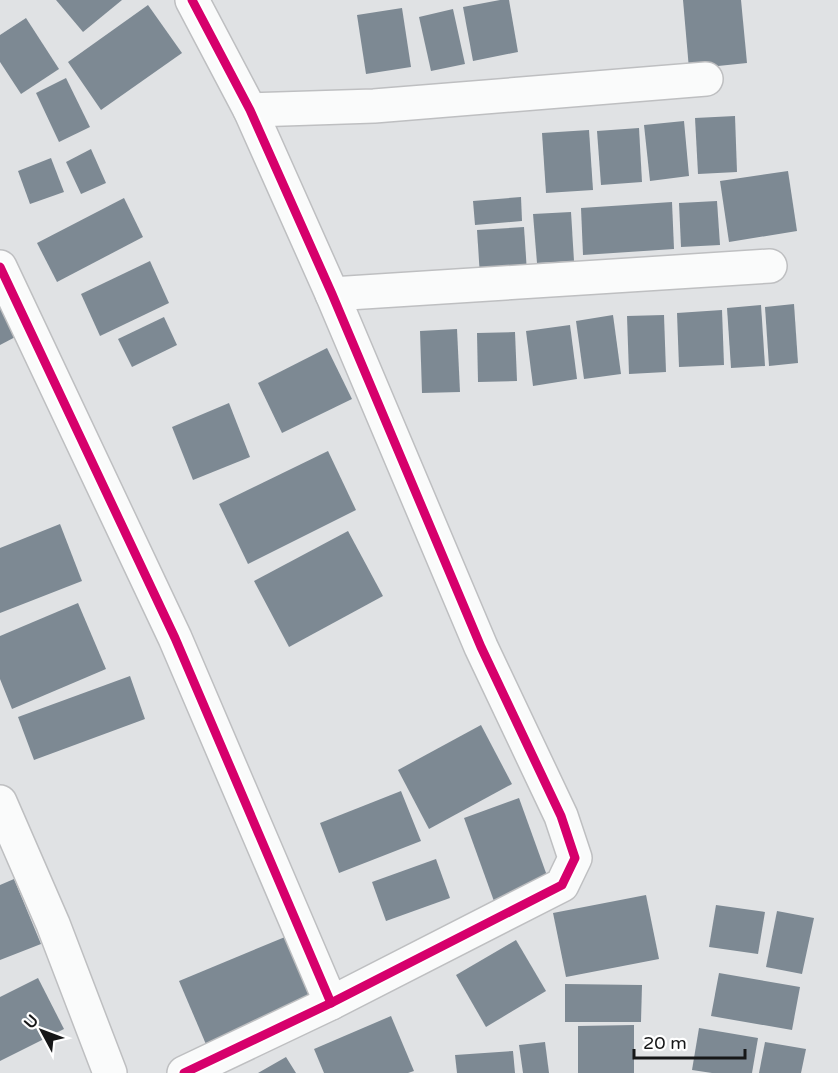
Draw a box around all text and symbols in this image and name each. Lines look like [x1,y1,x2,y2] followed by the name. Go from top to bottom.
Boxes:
[12,1001,72,1061] north arrow
[20,1011,43,1033] text: U
[634,1022,745,1060] scale bar
[643,1032,687,1054] text: 20 m

